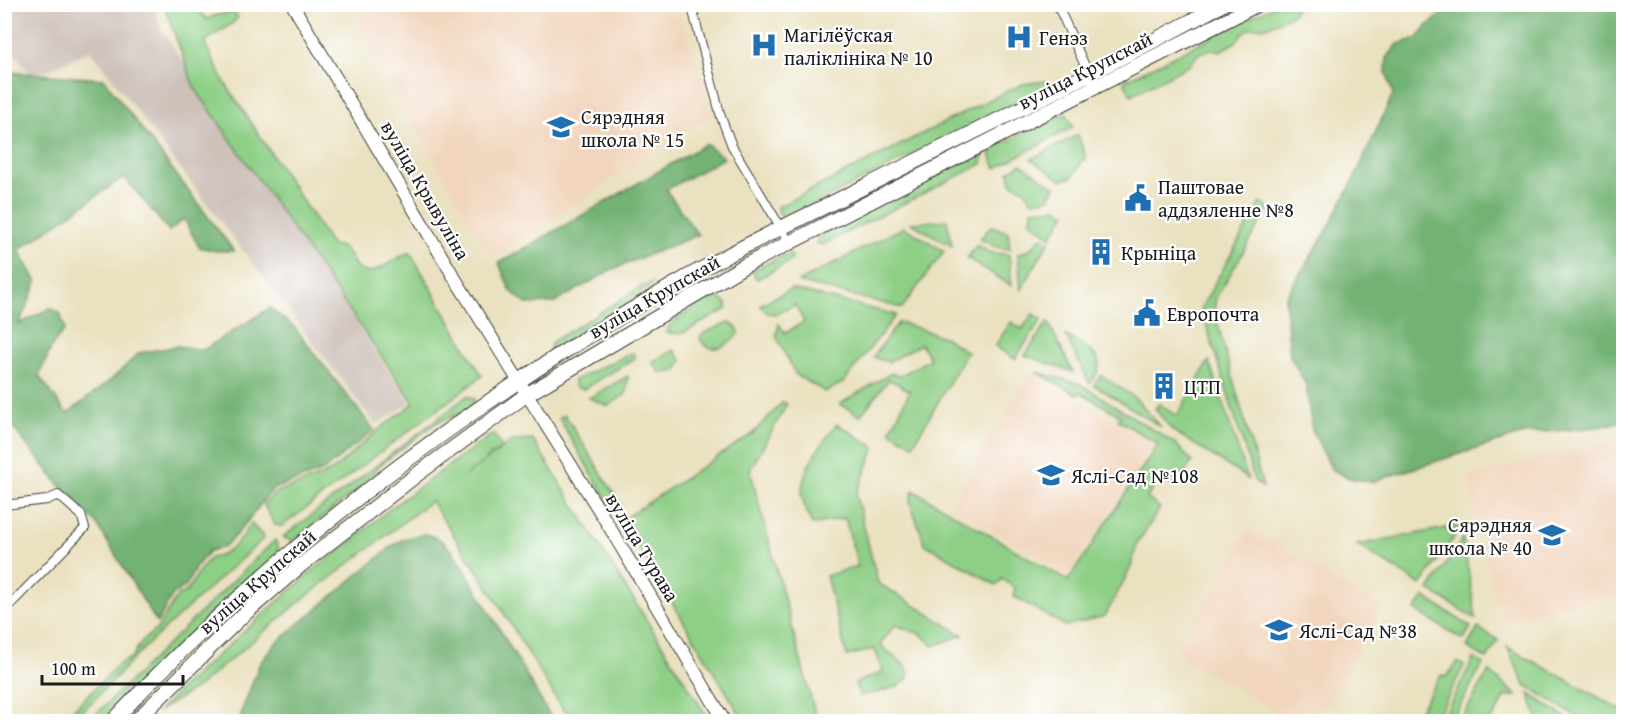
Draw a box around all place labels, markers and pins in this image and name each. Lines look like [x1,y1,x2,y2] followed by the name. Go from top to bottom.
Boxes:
[784,20,933,72] place label: Магілёўская паліклініка № 10
[1004,22,1034,52] hospital icon: Генэз
[1039,23,1088,52] place label: Генэз
[749,30,779,60] hospital icon: Магілёўская паліклініка № 10
[581,102,684,154] place label: Сярэдняя школа № 15
[546,112,576,142] school or university icon: Сярэдняя школа № 15
[1158,172,1294,224] place label: Паштовае аддзяленне №8
[1123,183,1153,213] public building icon: Паштовае аддзяленне №8
[1086,237,1116,267] building icon: Крыніца
[1121,238,1197,267] place label: Крыніца
[1132,298,1162,328] public building icon: Европочта
[1167,299,1260,328] place label: Европочта
[1149,371,1179,401] building icon: ЦТП
[1184,372,1221,401] place label: ЦТП
[1036,460,1066,490] school or university icon: Яслі-Сад №108
[1070,461,1199,490] place label: Яслі-Сад №108
[1429,510,1532,562] place label: Сярэдняя школа № 40
[1537,520,1567,550] school or university icon: Сярэдняя школа № 40
[1264,615,1294,645] school or university icon: Яслі-Сад №38
[1298,616,1417,645] place label: Яслі-Сад №38

